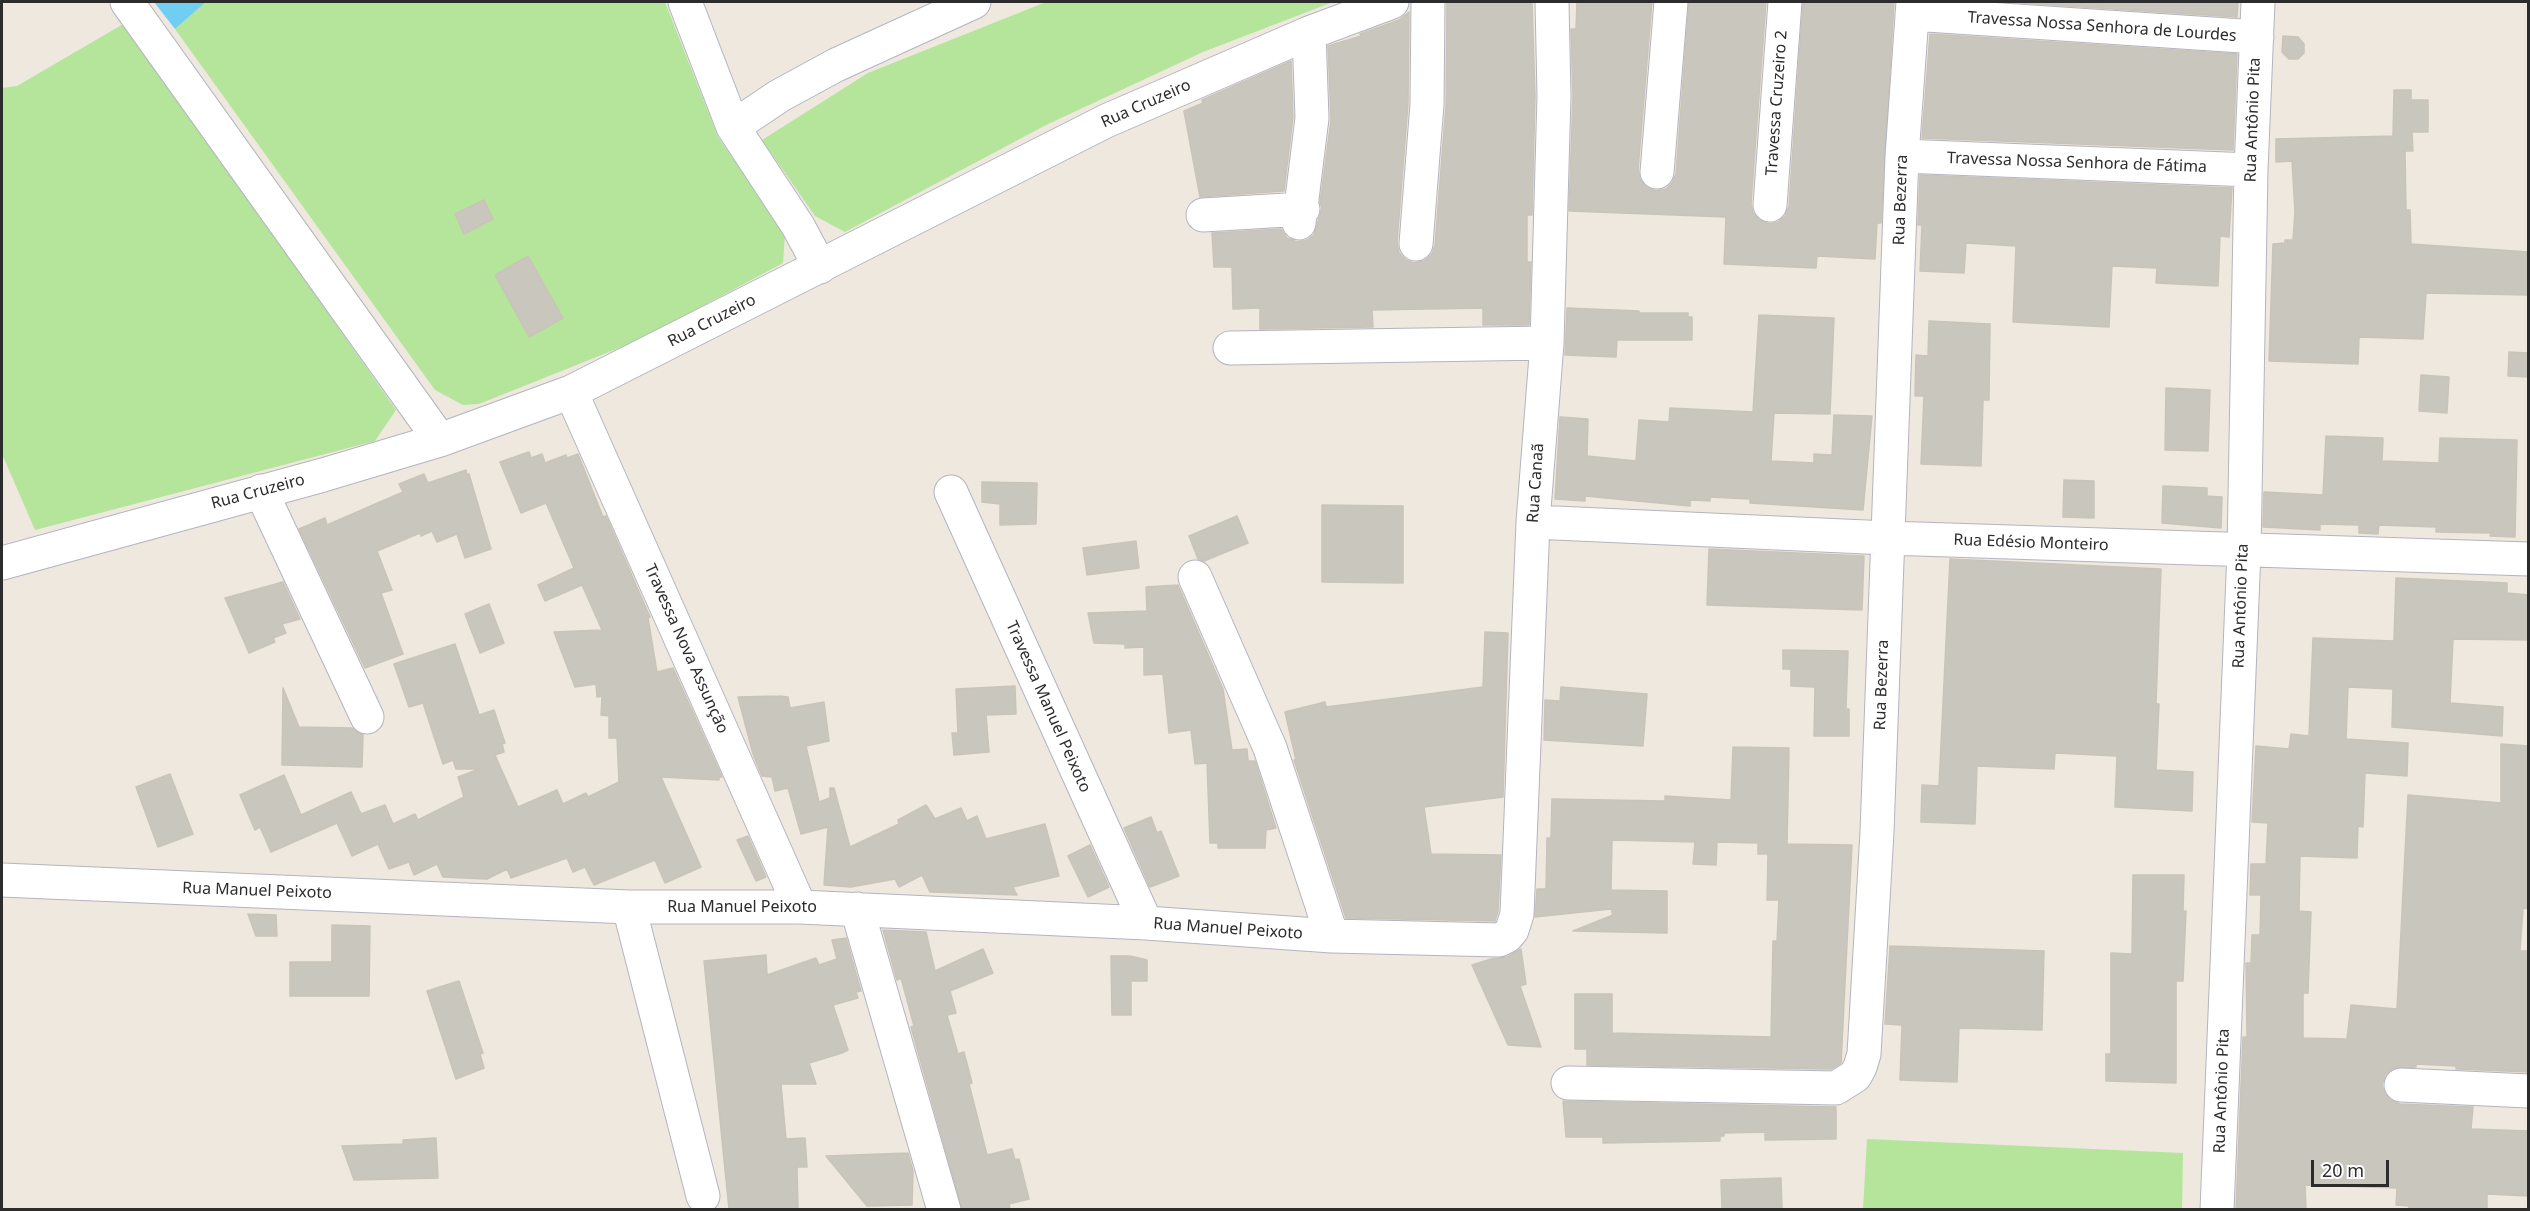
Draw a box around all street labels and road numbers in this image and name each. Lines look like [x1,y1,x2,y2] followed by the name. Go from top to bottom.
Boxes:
[1967,8,2237,46] street label: Travessa Nossa Senhora de Lourdes
[1762,30,1792,176] street label: Travessa Cruzeiro 2
[2241,57,2265,183] street label: Rua Antônio Pita
[1098,76,1194,132] street label: Rua Cruzeiro
[1947,149,2207,177] street label: Travessa Nossa Senhora de Fátima
[1890,154,1912,246] street label: Rua Bezerra
[665,291,759,351] street label: Rua Cruzeiro
[1524,442,1548,524] street label: Rua Canaã
[209,470,307,514] street label: Rua Cruzeiro
[1953,531,2109,555] street label: Rua Edésio Monteiro
[2229,543,2253,669] street label: Rua Antônio Pita
[640,561,732,737] street label: Travessa Nova Assunção
[1001,618,1095,796] street label: Travessa Manuel Peixoto
[1871,639,1893,731] street label: Rua Bezerra
[182,879,332,903] street label: Rua Manuel Peixoto
[667,897,817,917] street label: Rua Manuel Peixoto
[1153,914,1303,944] street label: Rua Manuel Peixoto
[2210,1028,2234,1154] street label: Rua Antônio Pita

